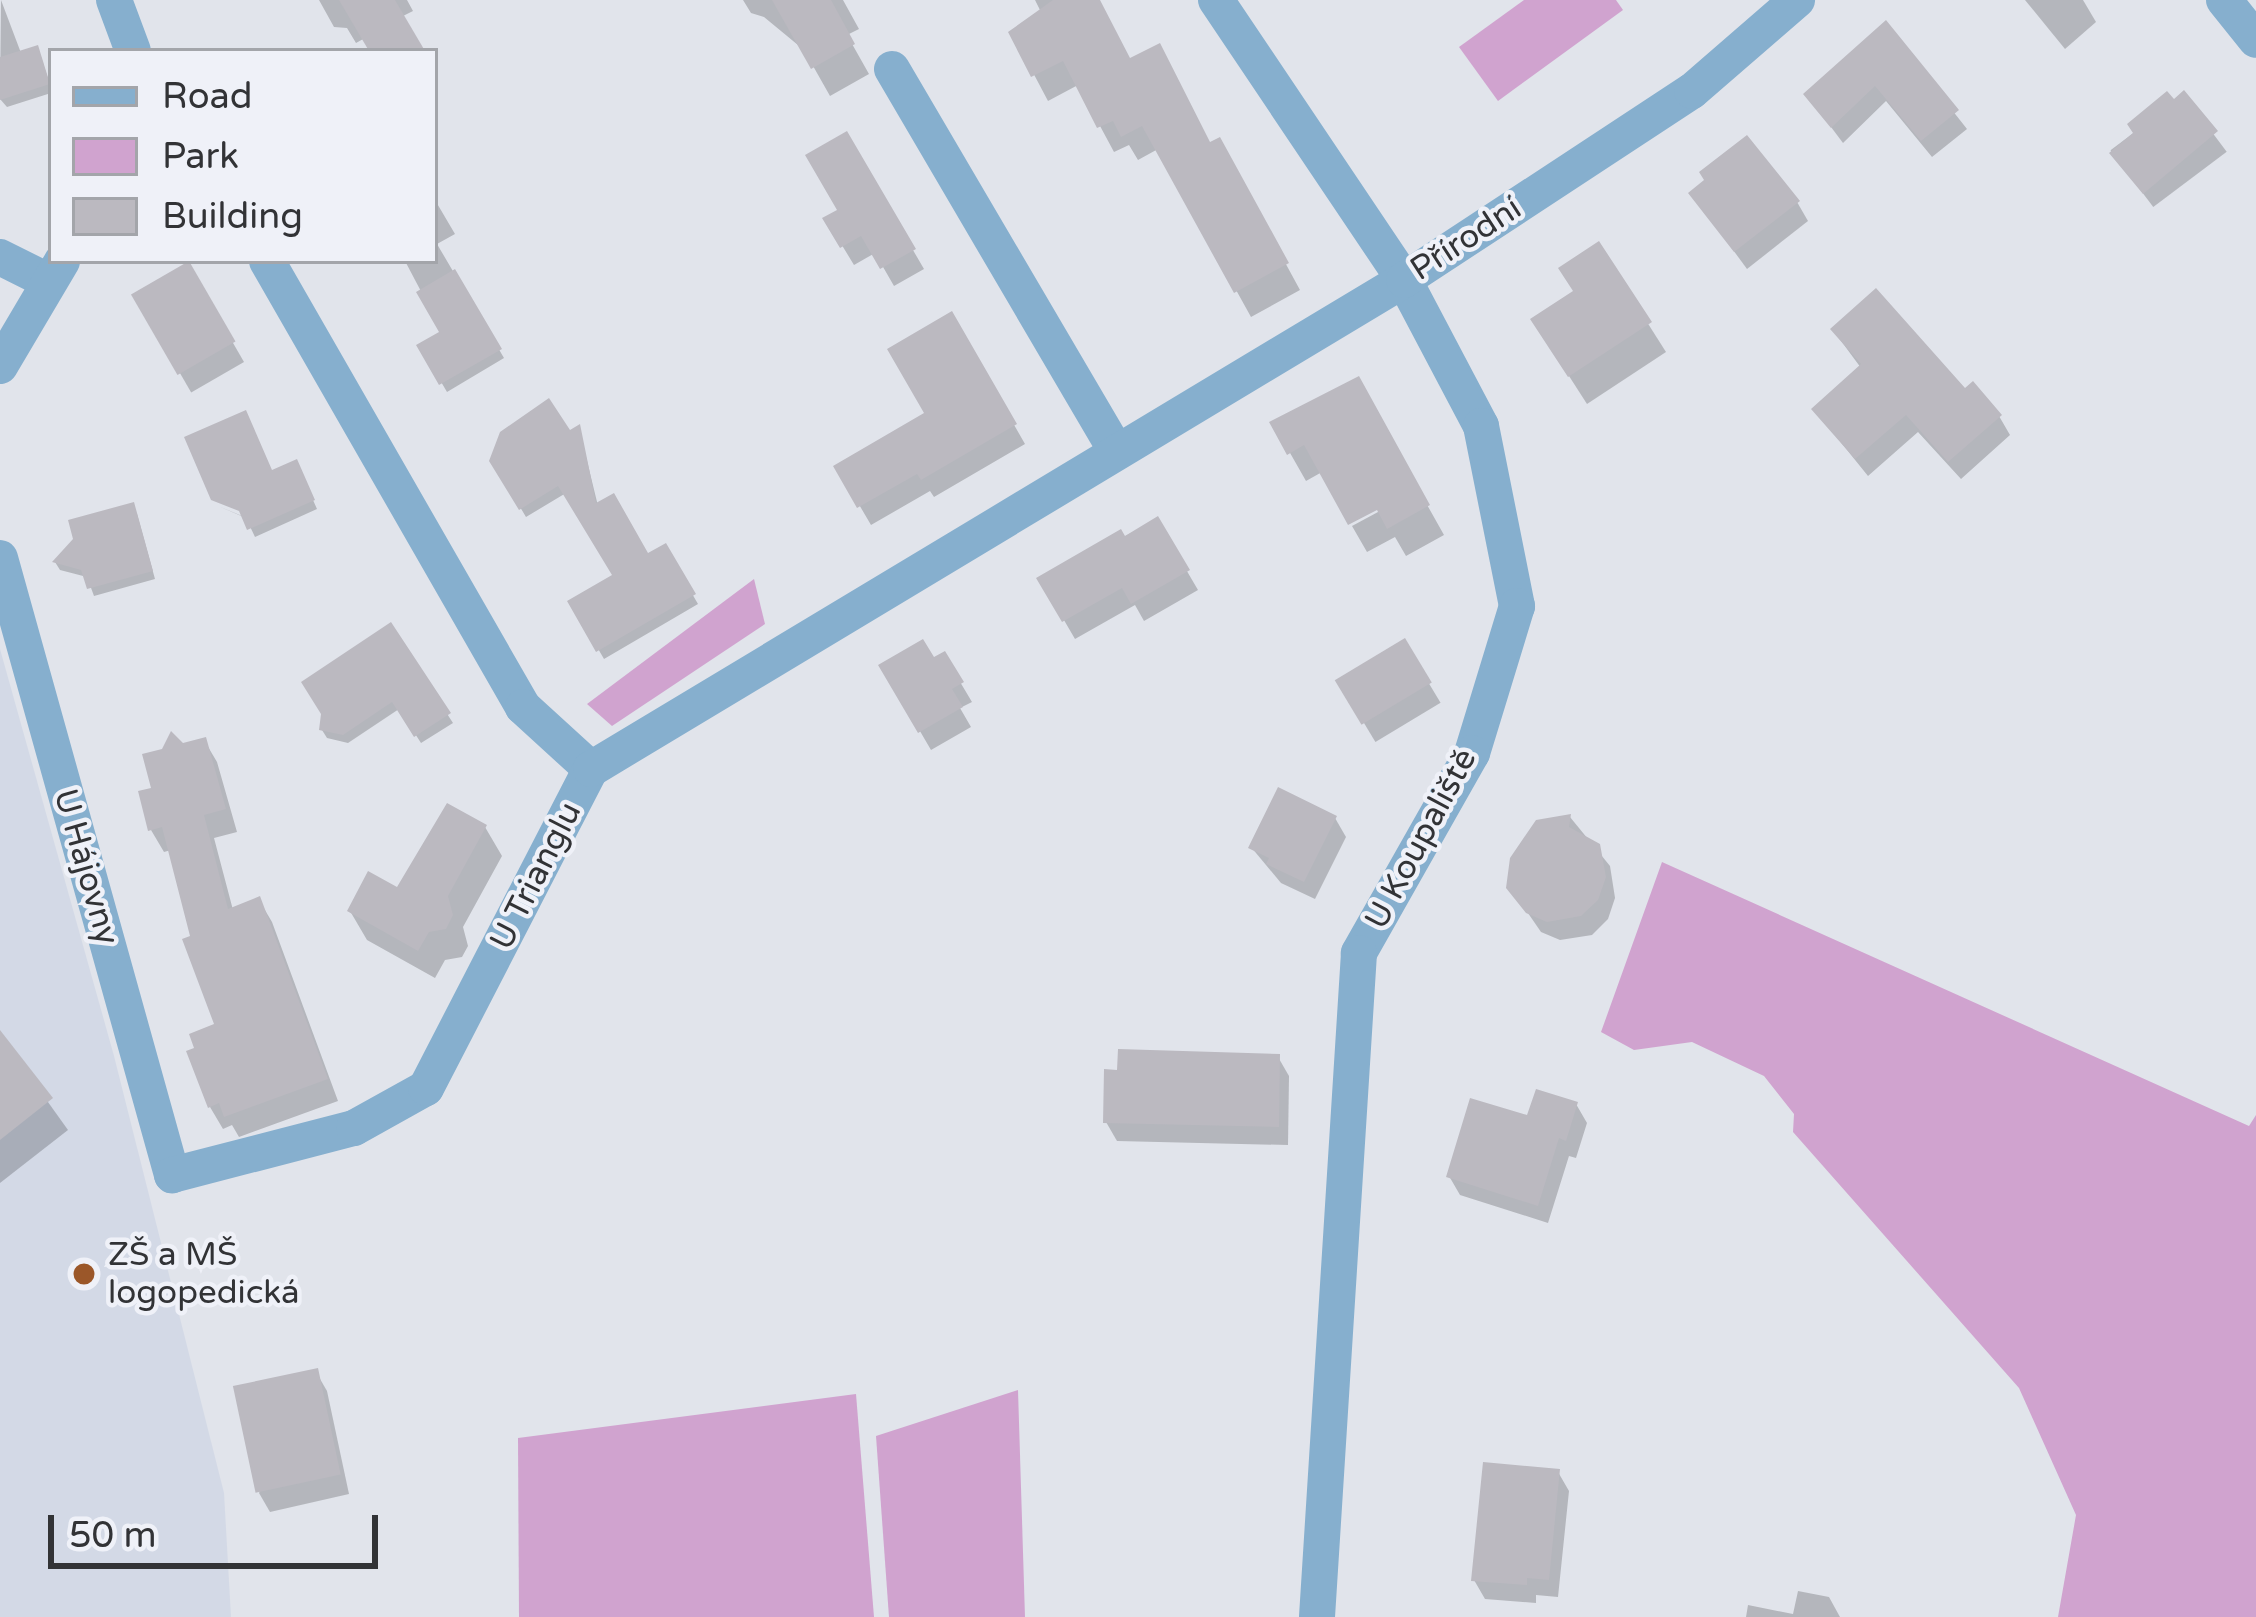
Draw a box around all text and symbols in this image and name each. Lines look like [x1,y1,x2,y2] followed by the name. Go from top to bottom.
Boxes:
[48,48,438,264] legend
[162,75,252,118] text: Road
[162,135,239,178] text: Park
[1403,189,1529,289] street label: Přírodní
[162,195,303,238] text: Building
[1357,742,1485,936] street label: U Koupaliště
[45,785,127,949] street label: U Hájovny
[482,796,590,956] street label: U Trianglu
[108,1235,299,1313] place label: ZŠ a MŠ logopedická
[71,1261,97,1287] marker: ZŠ a MŠ logopedická
[54,1491,384,1565] scale bar
[69,1514,157,1557] text: 50 m

